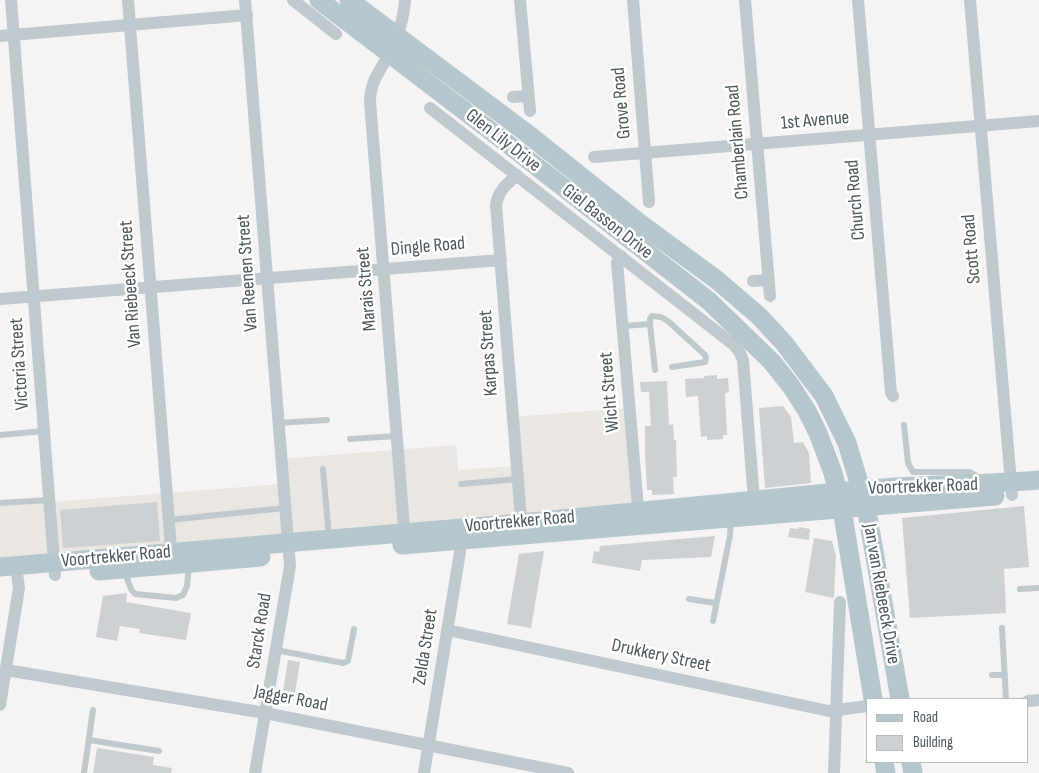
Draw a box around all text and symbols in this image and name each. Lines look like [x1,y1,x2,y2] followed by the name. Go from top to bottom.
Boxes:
[608,66,636,140] street label: Grove Road
[722,84,754,200] street label: Chamberlain Road
[461,104,545,178] street label: Glen Lily Drive
[780,107,850,135] street label: 1st Avenue
[841,159,871,241] street label: Church Road
[557,180,657,264] street label: Giel Basson Drive
[958,213,986,285] street label: Scott Road
[233,214,263,332] street label: Van Reenen Street
[115,220,147,348] street label: Van Riebeeck Street
[390,232,466,262] street label: Dingle Road
[352,246,382,332] street label: Marais Street
[475,309,503,397] street label: Karpas Street
[5,317,35,411] street label: Victoria Street
[595,351,625,433] street label: Wicht Street
[868,474,978,500] street label: Voortrekker Road
[464,506,576,538] street label: Voortrekker Road
[857,522,905,666] street label: Jan van Riebeeck Drive
[60,541,172,573] street label: Voortrekker Road
[243,592,277,670] street label: Starck Road
[409,607,443,687] street label: Zelda Street
[609,634,713,678] street label: Drukkery Street
[252,681,330,717] street label: Jagger Road
[866,698,1029,763] legend
[913,708,938,727] text: Road
[913,733,953,752] text: Building

